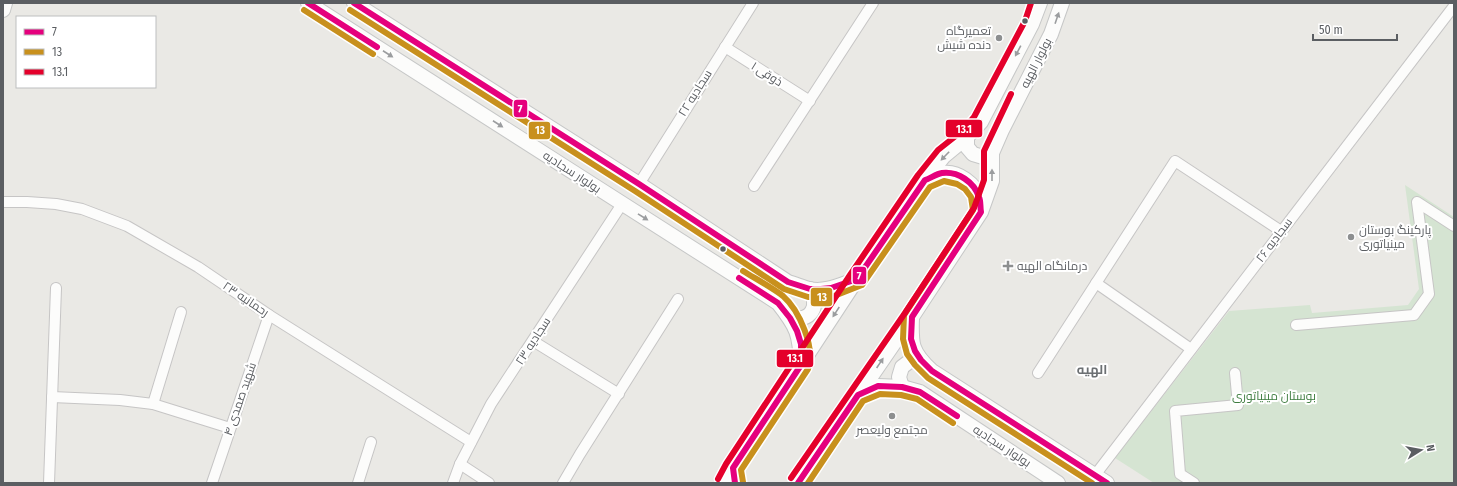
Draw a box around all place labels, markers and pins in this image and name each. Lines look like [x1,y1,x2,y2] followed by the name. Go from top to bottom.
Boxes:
[1020,16,1030,26] unlabelled marker
[937,24,992,52] place label: تعمیرگاه دنده شیش
[994,33,1004,43] marker: تعمیرگاه دنده شیش
[1359,223,1432,251] place label: پارکینگ بوستان مینیاتوری
[1346,232,1356,242] marker: پارکینگ بوستان مینیاتوری
[718,244,728,254] unlabelled marker
[1017,259,1087,273] place label: درمانگاه الهیه
[1002,260,1014,272] marker: درمانگاه الهیه
[887,411,897,421] marker: مجتمع ولیعصر
[855,423,928,438] place label: مجتمع ولیعصر

